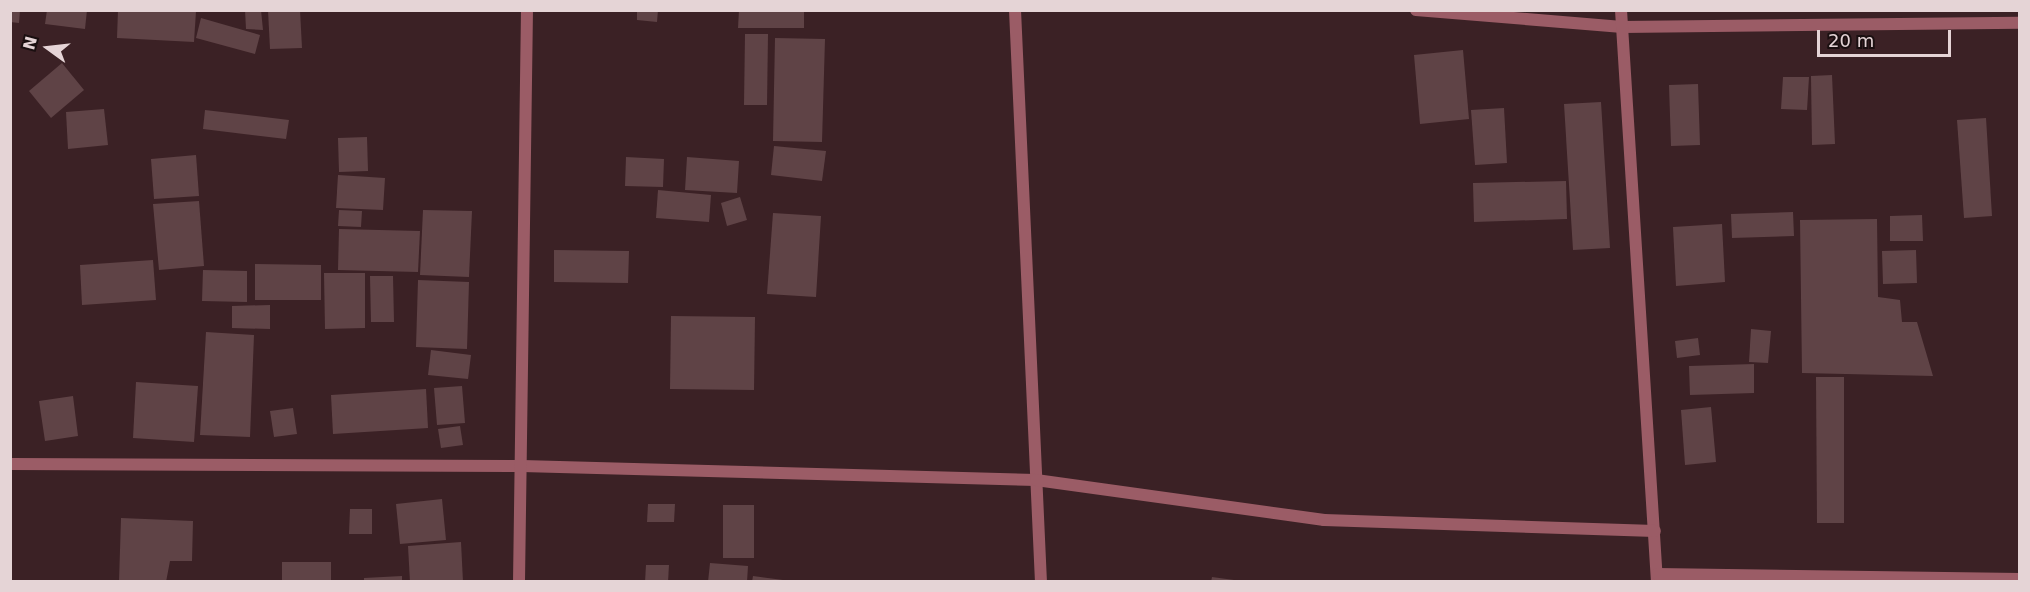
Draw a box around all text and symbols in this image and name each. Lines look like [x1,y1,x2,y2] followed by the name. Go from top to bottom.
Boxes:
[18,18,78,78] north arrow
[1820,18,1954,56] scale bar
[1828,30,1874,51] text: 20 m
[19,34,41,52] text: N

